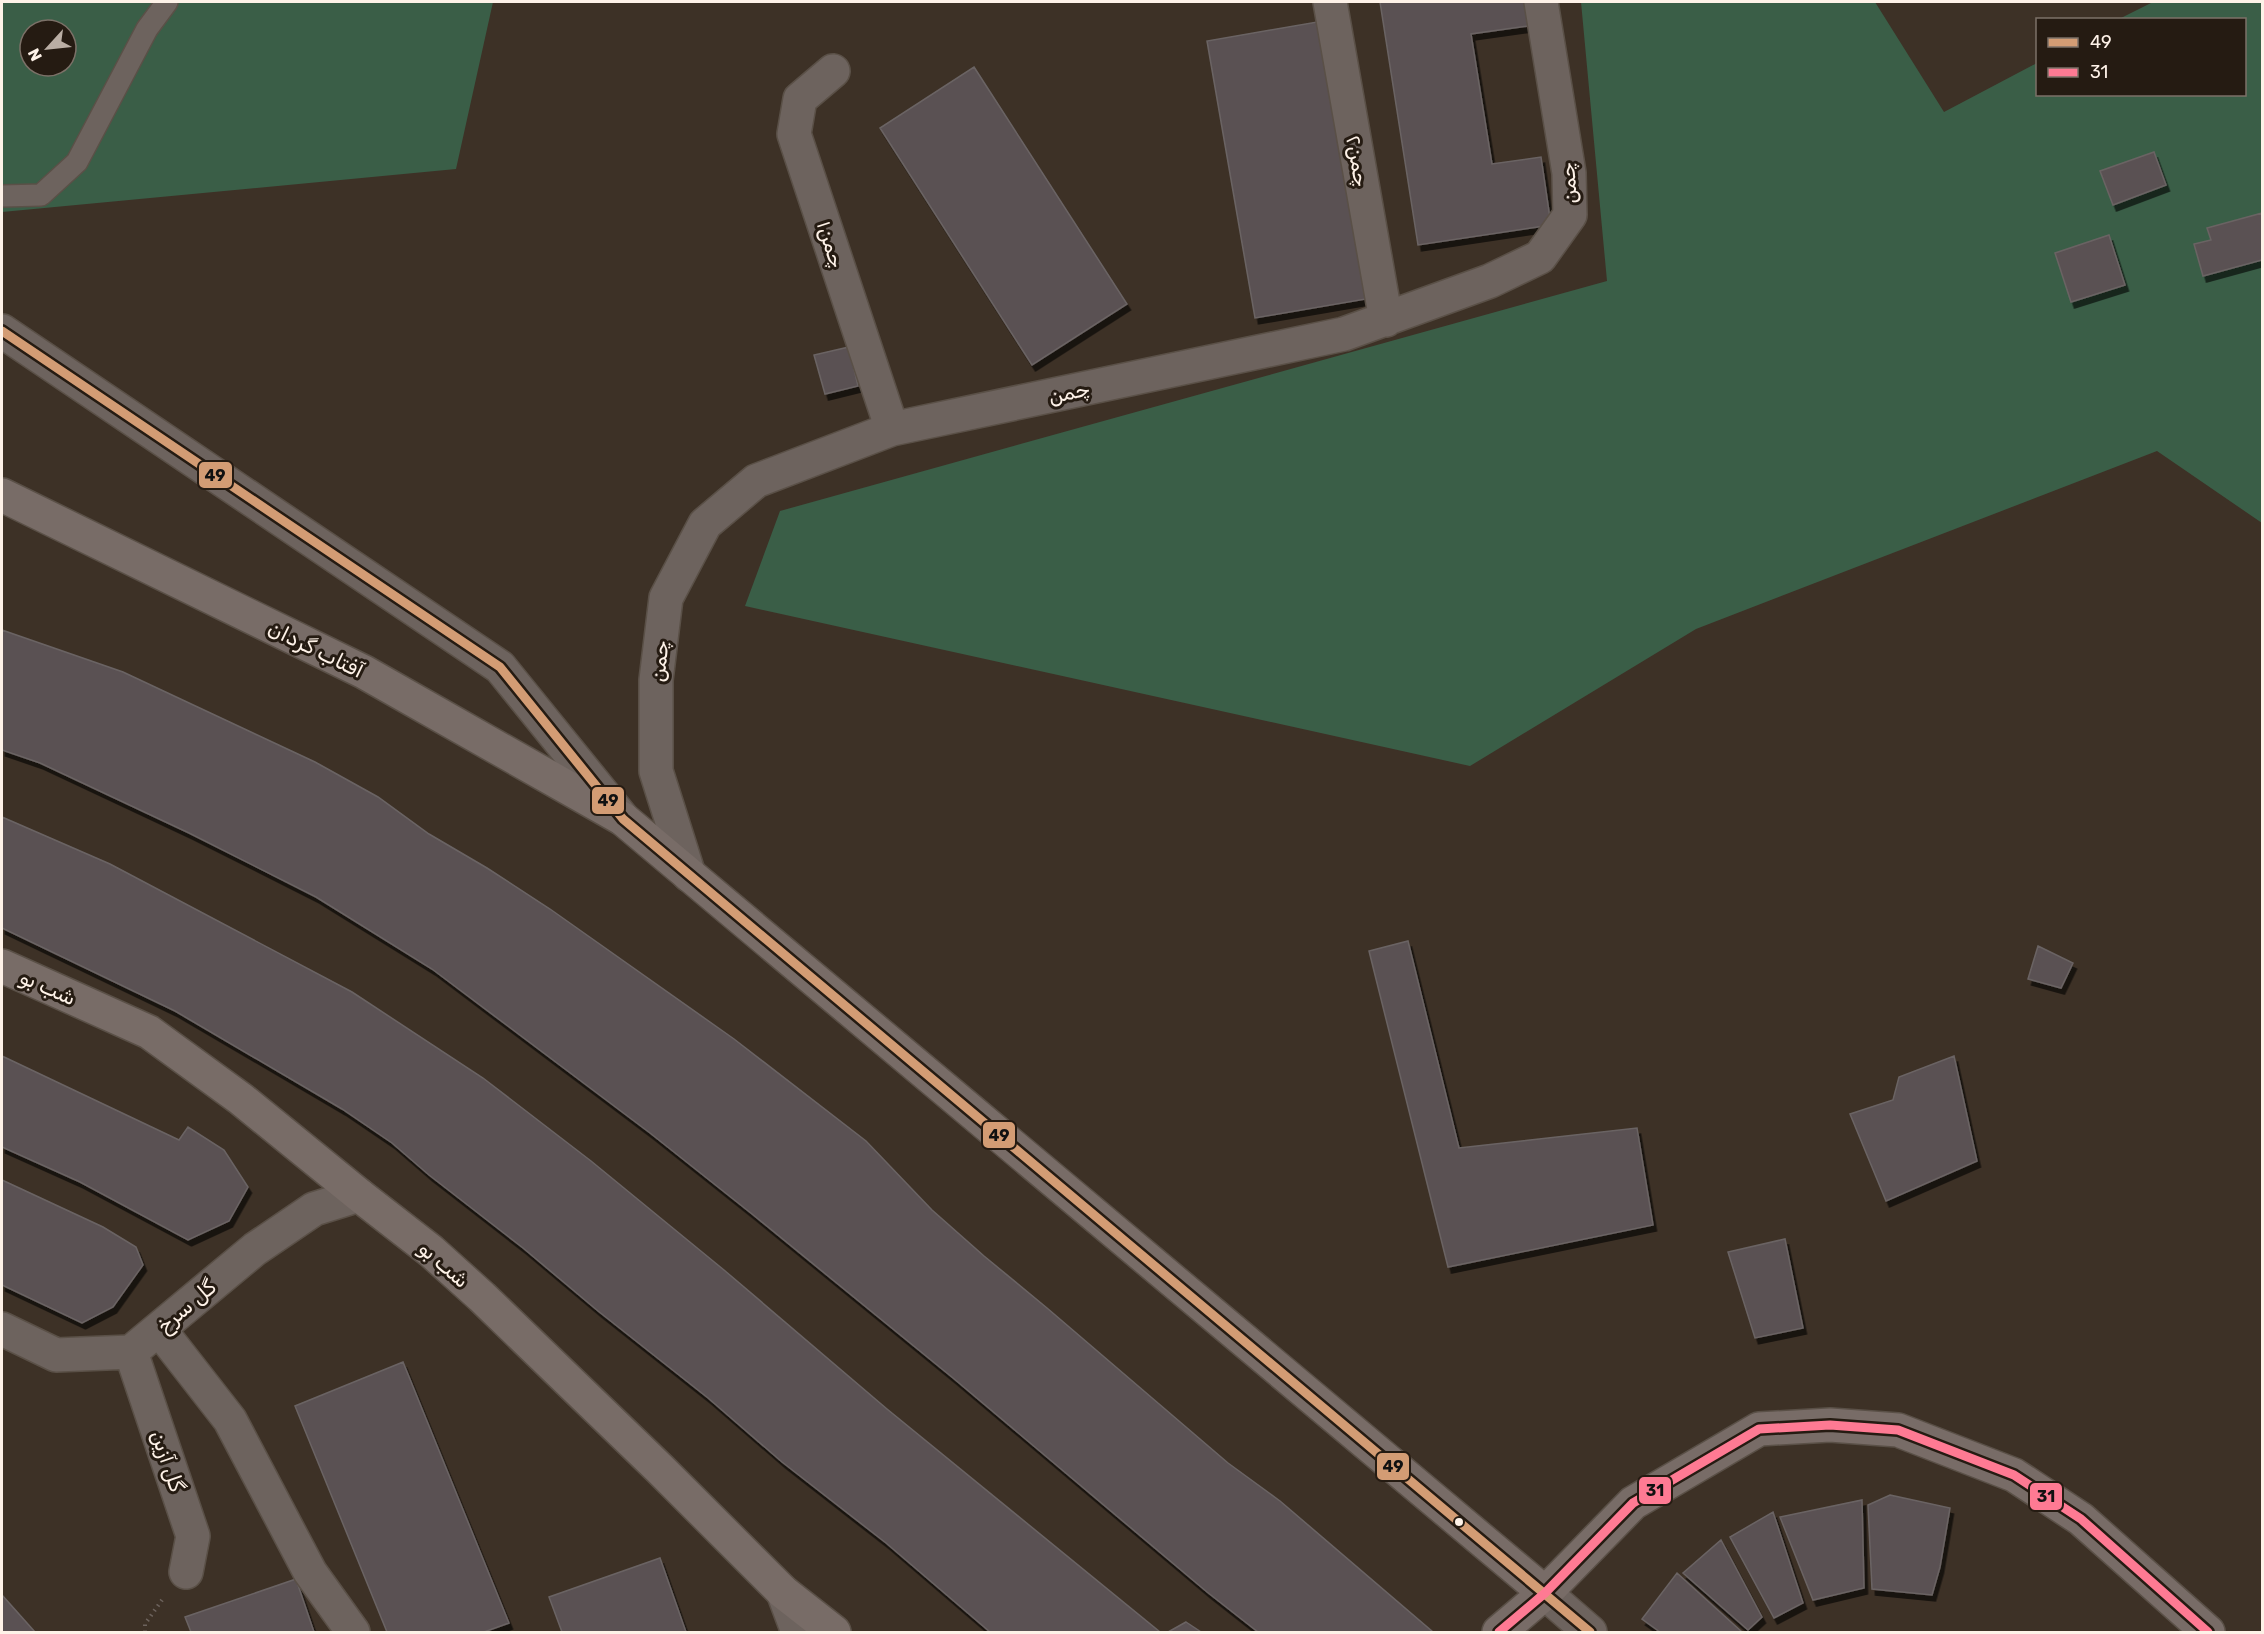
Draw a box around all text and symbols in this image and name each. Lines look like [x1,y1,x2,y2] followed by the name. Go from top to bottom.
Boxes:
[18,18,78,78] north arrow
[2036,18,2246,96] legend
[2090,31,2112,53] text: 49
[24,45,46,64] text: N
[2090,61,2108,83] text: 31
[1340,133,1375,189] street label: چمن۲
[1554,161,1583,205] street label: چمن
[811,217,850,271] street label: چمن۱
[1046,375,1092,410] street label: چمن
[198,461,233,489] line badge: 49
[204,466,226,485] text: 49
[264,615,368,683] street label: آفتاب گردان
[644,639,675,683] street label: چمن
[591,786,625,815] line badge: 49
[597,791,619,810] text: 49
[16,964,80,1010] street label: شب بو
[982,1121,1016,1149] line badge: 49
[988,1126,1010,1145] text: 49
[414,1235,474,1293] street label: شب بو
[151,1274,222,1339] street label: گل سرخ
[146,1427,190,1495] street label: گل آزین
[1376,1452,1410,1481] line badge: 49
[1382,1457,1404,1476] text: 49
[1638,1476,1672,1505] line badge: 31
[1646,1481,1664,1500] text: 31
[2029,1482,2063,1511] line badge: 31
[2037,1487,2055,1506] text: 31
[1453,1516,1465,1528] unlabelled marker

